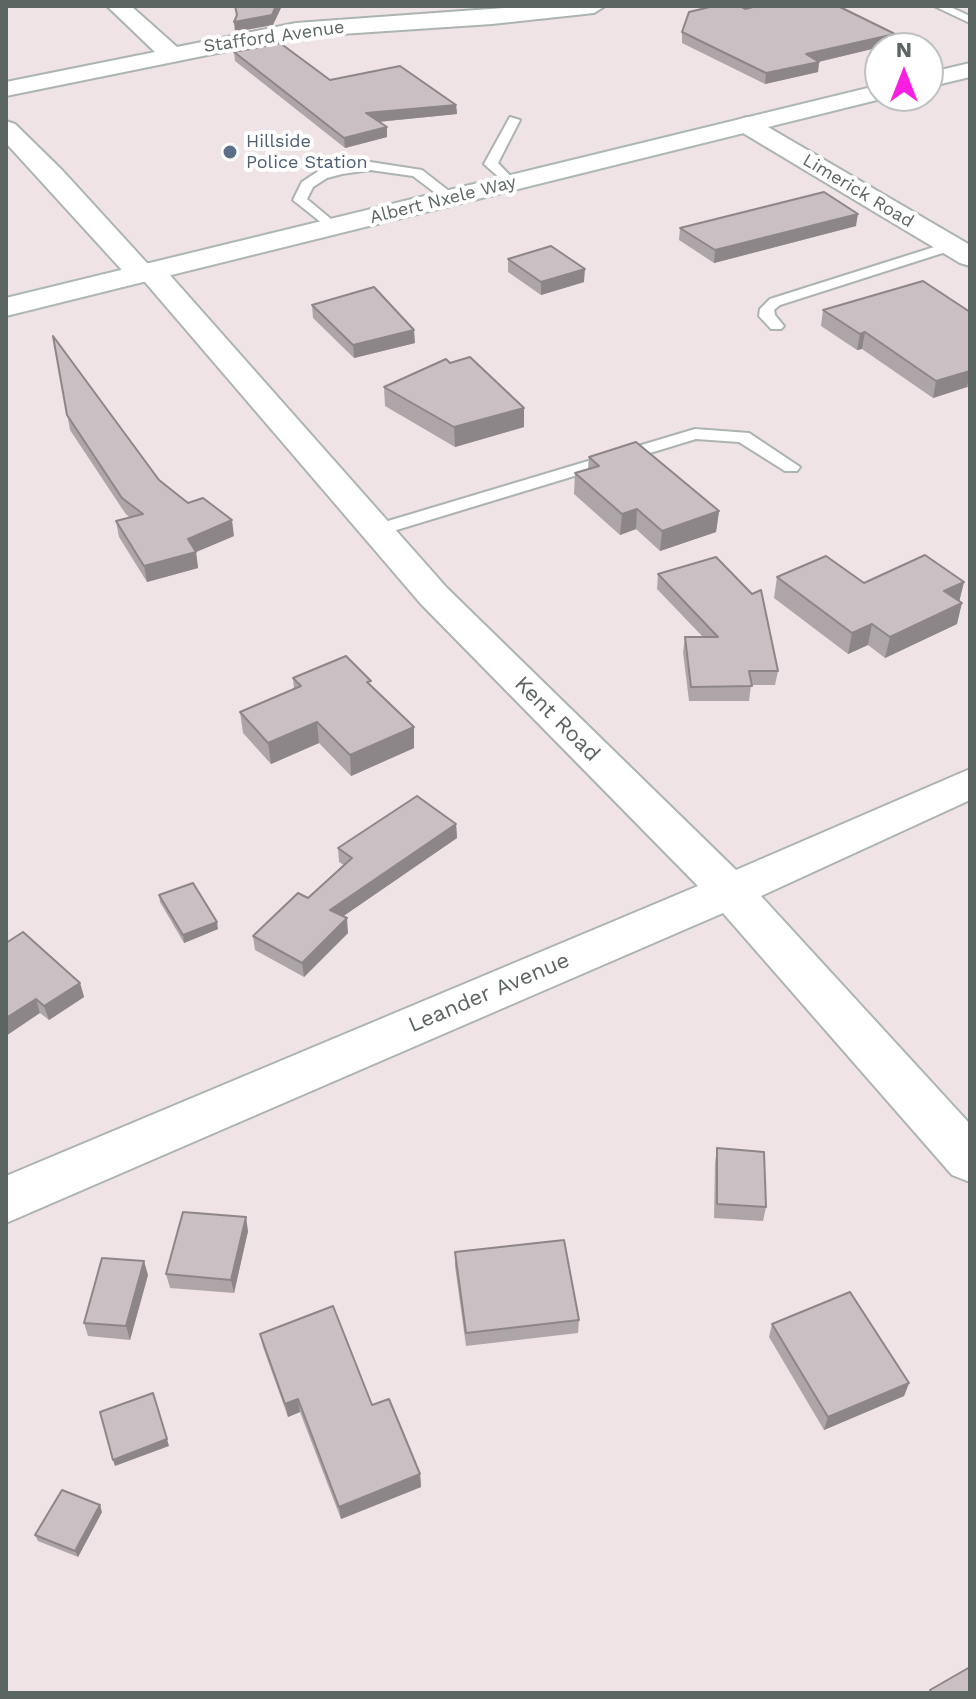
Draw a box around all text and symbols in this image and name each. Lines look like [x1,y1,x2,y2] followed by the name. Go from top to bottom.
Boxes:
[202,16,346,58] street label: Stafford Avenue
[864,32,944,112] north arrow
[896,37,912,62] text: N
[246,131,368,174] place label: Hillside Police Station
[221,143,239,161] marker: Hillside Police Station
[799,149,917,233] street label: Limerick Road
[368,171,518,229] street label: Albert Nxele Way
[509,671,605,767] street label: Kent Road
[405,947,573,1039] street label: Leander Avenue

